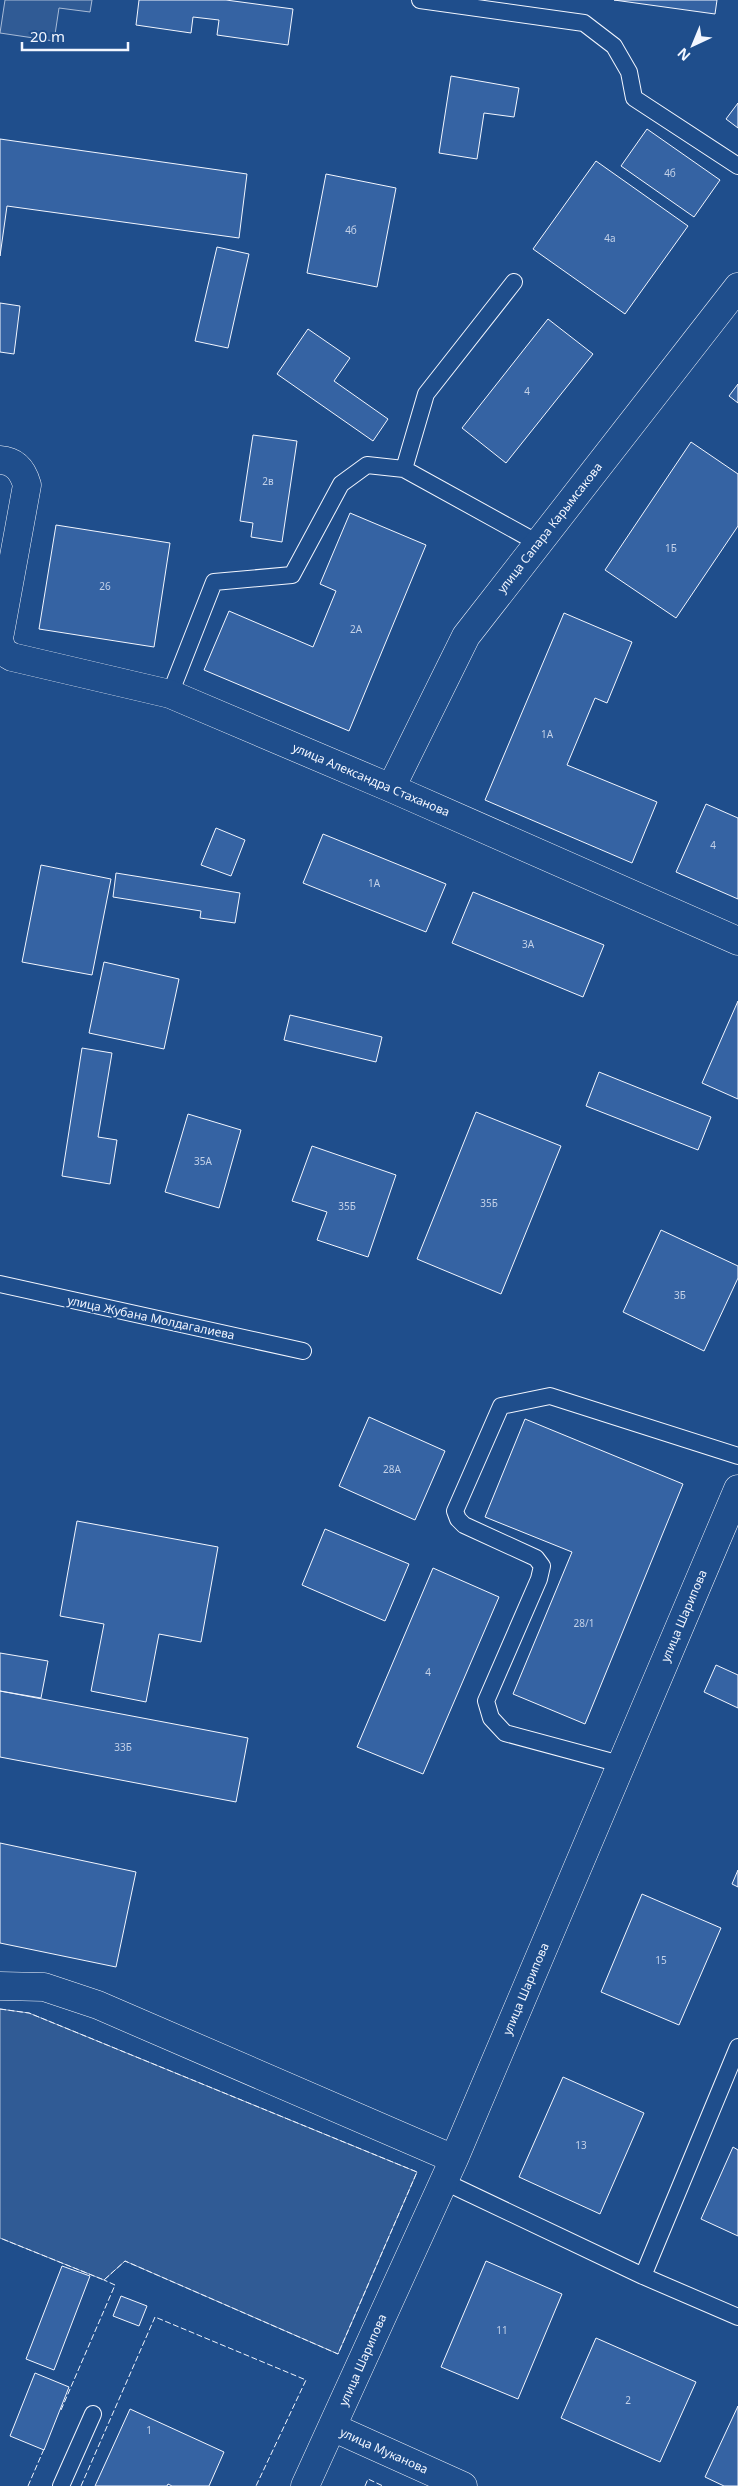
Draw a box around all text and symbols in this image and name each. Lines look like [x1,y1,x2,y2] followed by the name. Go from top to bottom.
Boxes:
[22,20,129,52] scale bar
[668,20,718,70] north arrow
[30,26,65,46] text: 20 m
[673,44,694,66] text: N
[664,166,676,180] house number: 4б
[345,223,357,237] house number: 4б
[604,231,616,245] house number: 4а
[524,384,530,398] house number: 4
[493,459,606,597] street label: улица Сапара Карымсакова
[262,474,274,488] house number: 2в
[665,541,677,555] house number: 1Б
[99,579,111,593] house number: 26
[350,622,363,636] house number: 2А
[541,727,554,741] house number: 1А
[290,739,452,820] street label: улица Александра Стаханова
[710,838,716,852] house number: 4
[368,876,381,890] house number: 1А
[522,937,535,951] house number: 3А
[194,1154,213,1168] house number: 35А
[480,1196,498,1210] house number: 35Б
[338,1199,356,1213] house number: 35Б
[674,1288,686,1302] house number: 3Б
[66,1291,236,1344] street label: улица Жубана Молдагалиева
[383,1462,402,1476] house number: 28А
[656,1567,711,1665] street label: улица Шарипова
[574,1616,594,1630] house number: 28/1
[425,1665,431,1679] house number: 4
[114,1740,132,1754] house number: 33Б
[498,1940,553,2038] street label: улица Шарипова
[655,1953,667,1967] house number: 15
[575,2138,587,2152] house number: 13
[335,2311,390,2408] street label: улица Шарипова
[496,2323,508,2337] house number: 11
[625,2393,631,2407] house number: 2
[146,2423,152,2437] house number: 1
[337,2423,431,2478] street label: улица Муканова

